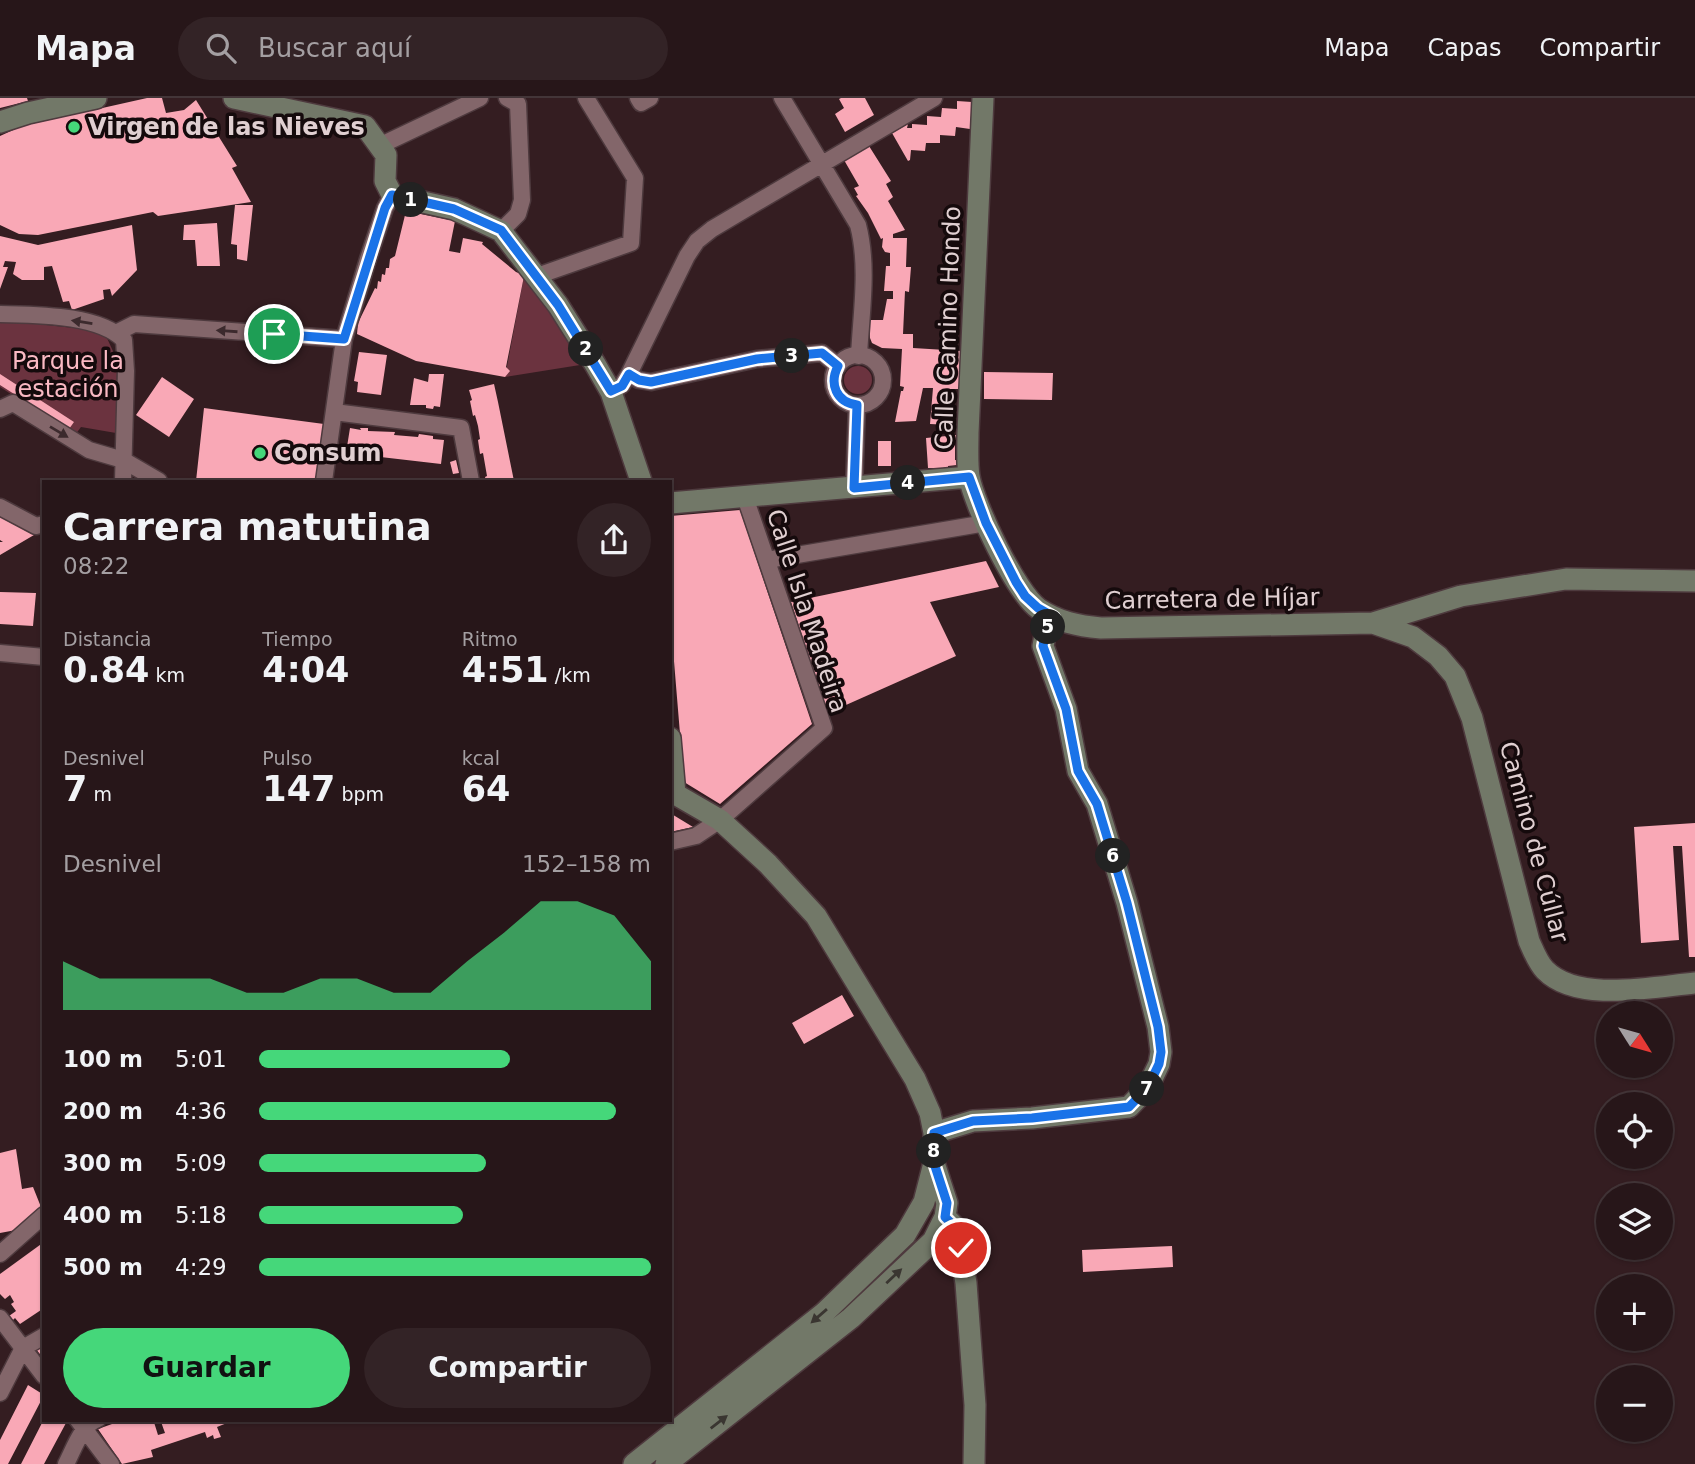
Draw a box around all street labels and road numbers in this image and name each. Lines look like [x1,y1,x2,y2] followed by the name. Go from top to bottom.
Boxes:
[930,206,966,450] street label: Calle Camino Hondo
[761,506,853,716] street label: Calle Isla Madeira
[1104,583,1320,615] street label: Carretera de Híjar
[1494,739,1574,946] street label: Camino de Cúllar

